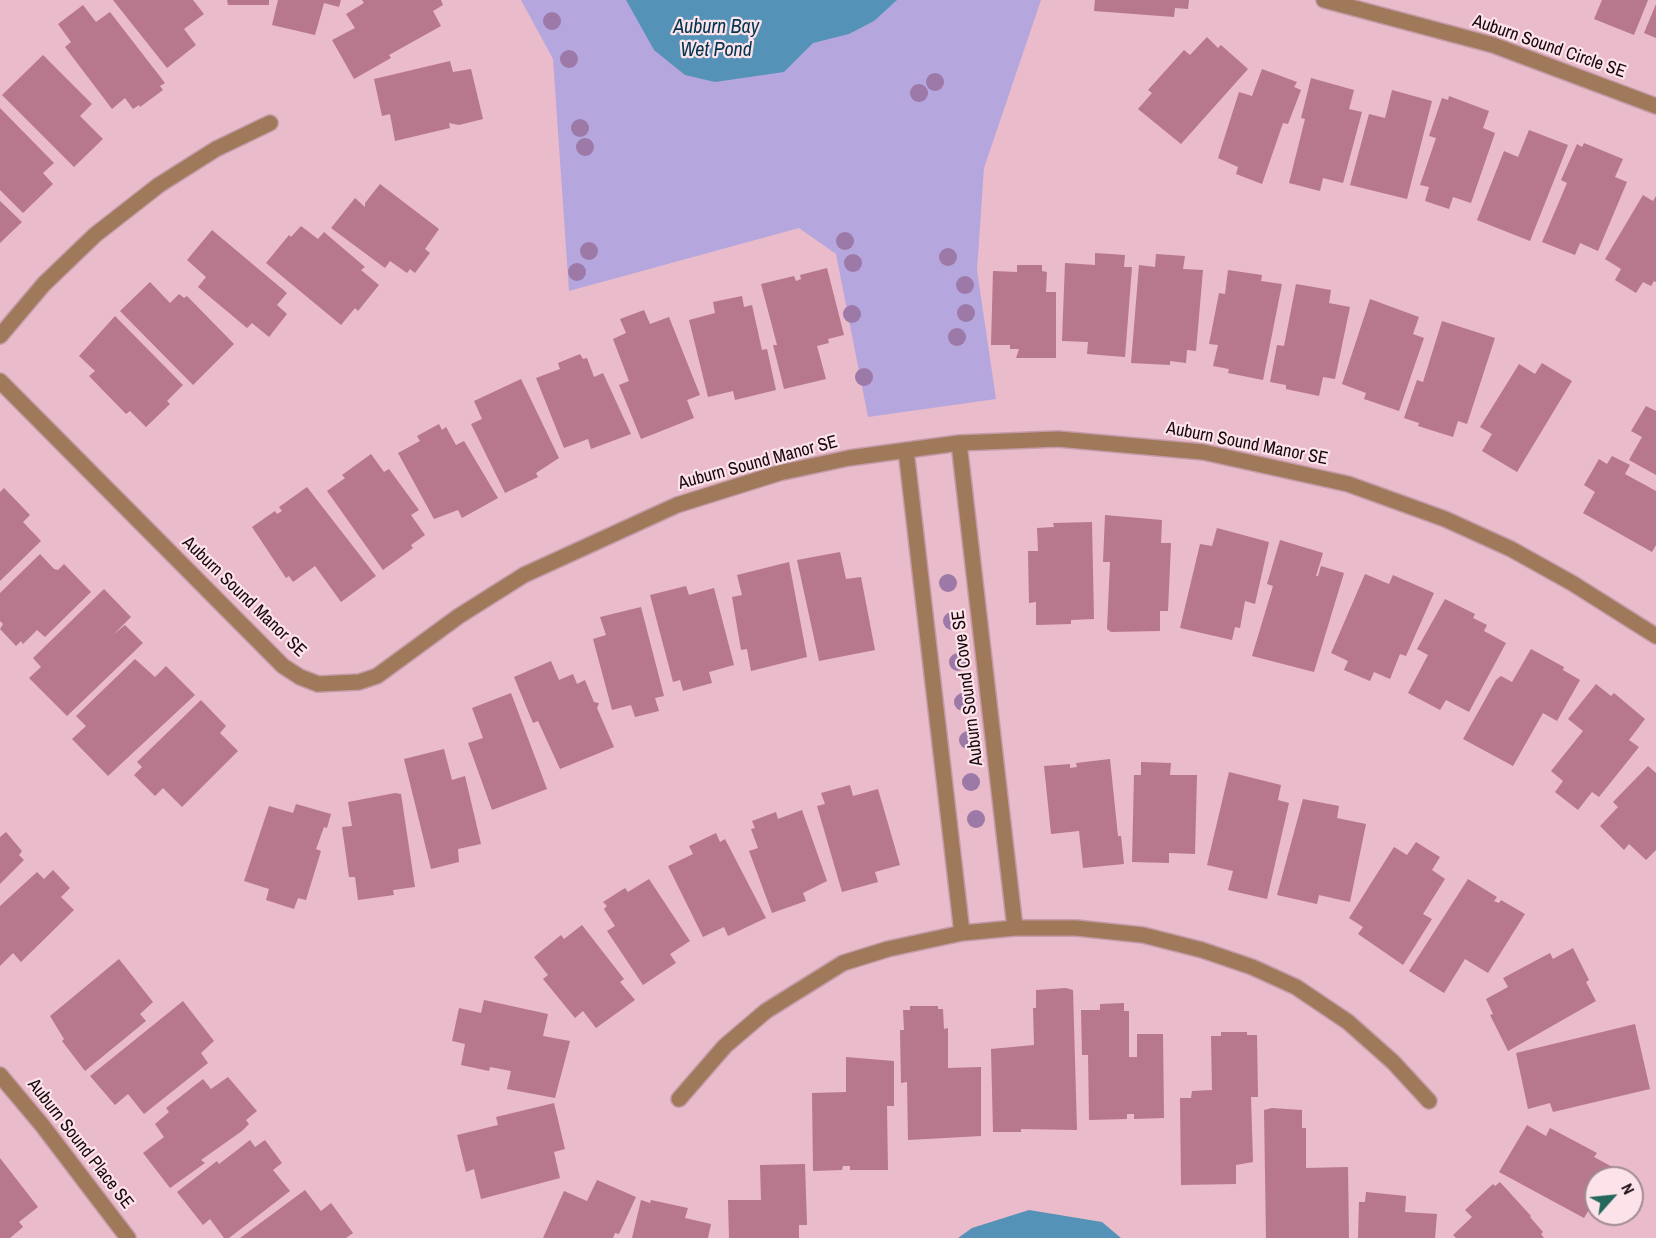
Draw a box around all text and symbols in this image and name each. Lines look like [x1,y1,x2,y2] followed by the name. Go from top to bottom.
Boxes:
[1469,11,1629,83] street label: Auburn Sound Circle SE
[673,16,759,63] water label: Auburn Bay Wet Pond
[1164,418,1330,470] street label: Auburn Sound Manor SE
[676,431,840,495] street label: Auburn Sound Manor SE
[177,532,311,662] street label: Auburn Sound Manor SE
[948,609,988,767] street label: Auburn Sound Cove SE
[22,1075,138,1213] street label: Auburn Sound Place SE
[1584,1166,1644,1226] north arrow
[1616,1180,1640,1198] text: N

